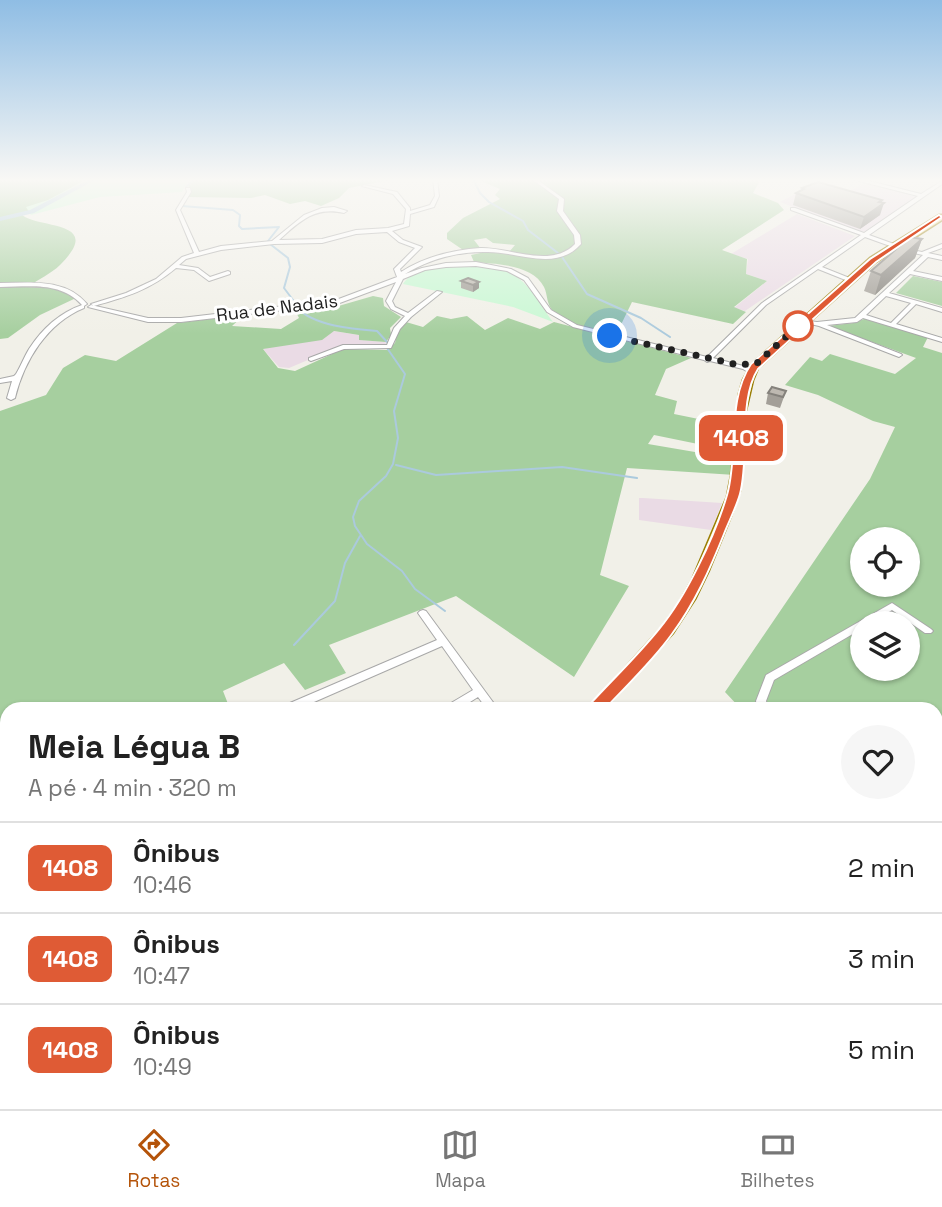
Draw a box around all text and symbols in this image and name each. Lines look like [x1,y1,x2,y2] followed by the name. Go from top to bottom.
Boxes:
[215,289,339,326] street label: Rua de Nadais
[783,311,813,341] unlabelled marker
[592,318,627,353] your location
[692,415,790,461] line badge: 1408
[713,422,769,453] text: 1408
[850,527,920,681] map controls
[850,527,920,597] button: locate
[850,611,920,681] button: layers
[841,725,915,799] button: heart
[28,726,240,768] text: Meia Légua B
[28,773,237,803] text: A pé · 4 min · 320 m
[133,836,220,870] text: Ônibus
[848,851,915,885] text: 2 min
[42,852,98,883] text: 1408
[133,870,192,900] text: 10:46
[133,927,220,961] text: Ônibus
[848,942,915,976] text: 3 min
[42,943,98,974] text: 1408
[133,961,190,991] text: 10:47
[133,1018,220,1052] text: Ônibus
[848,1033,915,1067] text: 5 min
[42,1034,98,1065] text: 1408
[133,1052,192,1082] text: 10:49
[127,1126,180,1193] tab: Rotas
[435,1126,486,1193] tab: Mapa
[741,1126,815,1193] tab: Bilhetes

